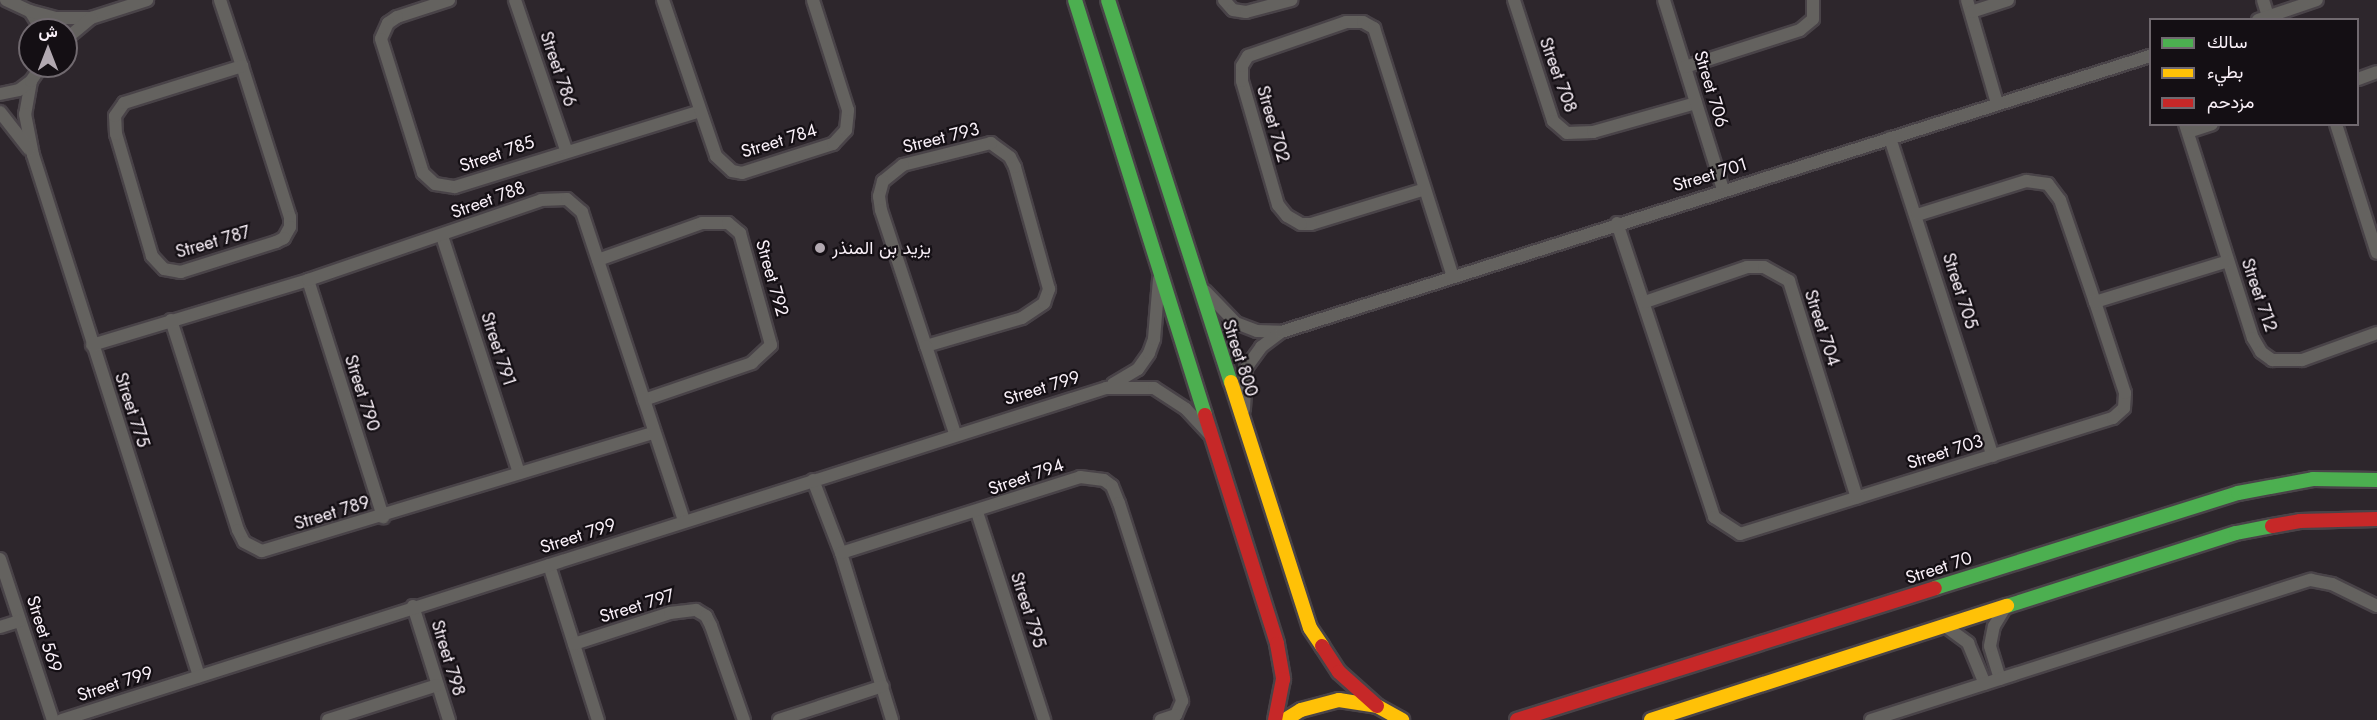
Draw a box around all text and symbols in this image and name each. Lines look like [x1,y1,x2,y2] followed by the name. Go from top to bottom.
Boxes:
[18,18,78,78] north arrow
[2149,18,2359,126] legend
[38,20,58,43] text: ش
[535,29,581,109] street label: Street 786
[2207,29,2247,55] text: سالك
[1534,34,1582,116] street label: Street 708
[1689,48,1733,130] street label: Street 706
[2207,59,2243,85] text: بطيء
[1252,83,1294,165] street label: Street 702
[2207,89,2254,115] text: مزدحم
[901,118,981,158] street label: Street 793
[738,119,820,163] street label: Street 784
[457,131,537,177] street label: Street 785
[1670,153,1750,197] street label: Street 701
[448,177,528,223] street label: Street 788
[173,221,253,263] street label: Street 787
[751,237,793,319] street label: Street 792
[832,237,931,259] place label: يزيد بن المنذر
[813,241,827,255] marker: يزيد بن المنذر
[1938,250,1982,332] street label: Street 705
[2236,255,2282,335] street label: Street 712
[1800,287,1844,369] street label: Street 704
[476,309,520,389] street label: Street 791
[1217,317,1263,399] street label: Street 800
[340,352,384,434] street label: Street 790
[1001,366,1083,410] street label: Street 799
[110,370,154,450] street label: Street 775
[1904,430,1986,474] street label: Street 703
[985,454,1067,500] street label: Street 794
[292,491,372,535] street label: Street 789
[537,514,619,558] street label: Street 799
[1903,547,1975,589] street label: Street 70
[1006,569,1050,651] street label: Street 795
[597,584,677,628] street label: Street 797
[21,593,67,675] street label: Street 569
[426,618,470,698] street label: Street 798
[74,662,156,706] street label: Street 799

